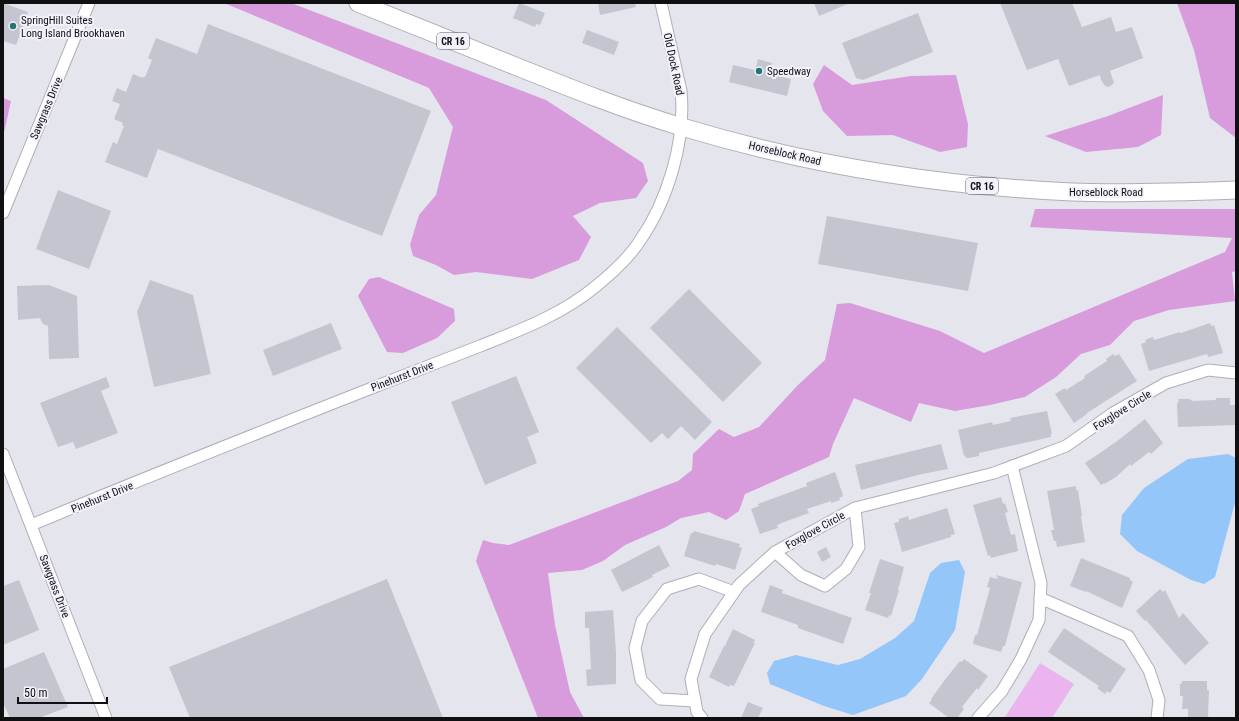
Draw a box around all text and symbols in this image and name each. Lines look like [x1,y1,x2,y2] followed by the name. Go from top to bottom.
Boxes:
[21,14,125,40] place label: SpringHill Suites Long Island Brookhaven
[8,21,18,31] marker: SpringHill Suites Long Island Brookhaven
[661,32,686,97] street label: Old Dock Road
[437,33,469,49] road number: CR 16
[767,65,811,78] place label: Speedway
[754,66,764,76] marker: Speedway
[27,75,65,141] street label: Sawgrass Drive
[747,139,822,168] street label: Horseblock Road
[966,178,998,194] road number: CR 16
[1069,186,1143,199] street label: Horseblock Road
[369,359,435,394] street label: Pinehurst Drive
[1091,387,1154,433] street label: Foxglove Circle
[69,479,135,516] street label: Pinehurst Drive
[783,509,847,552] street label: Foxglove Circle
[37,553,73,620] street label: Sawgrass Drive
[18,679,107,705] scale bar
[24,686,48,700] text: 50 m

